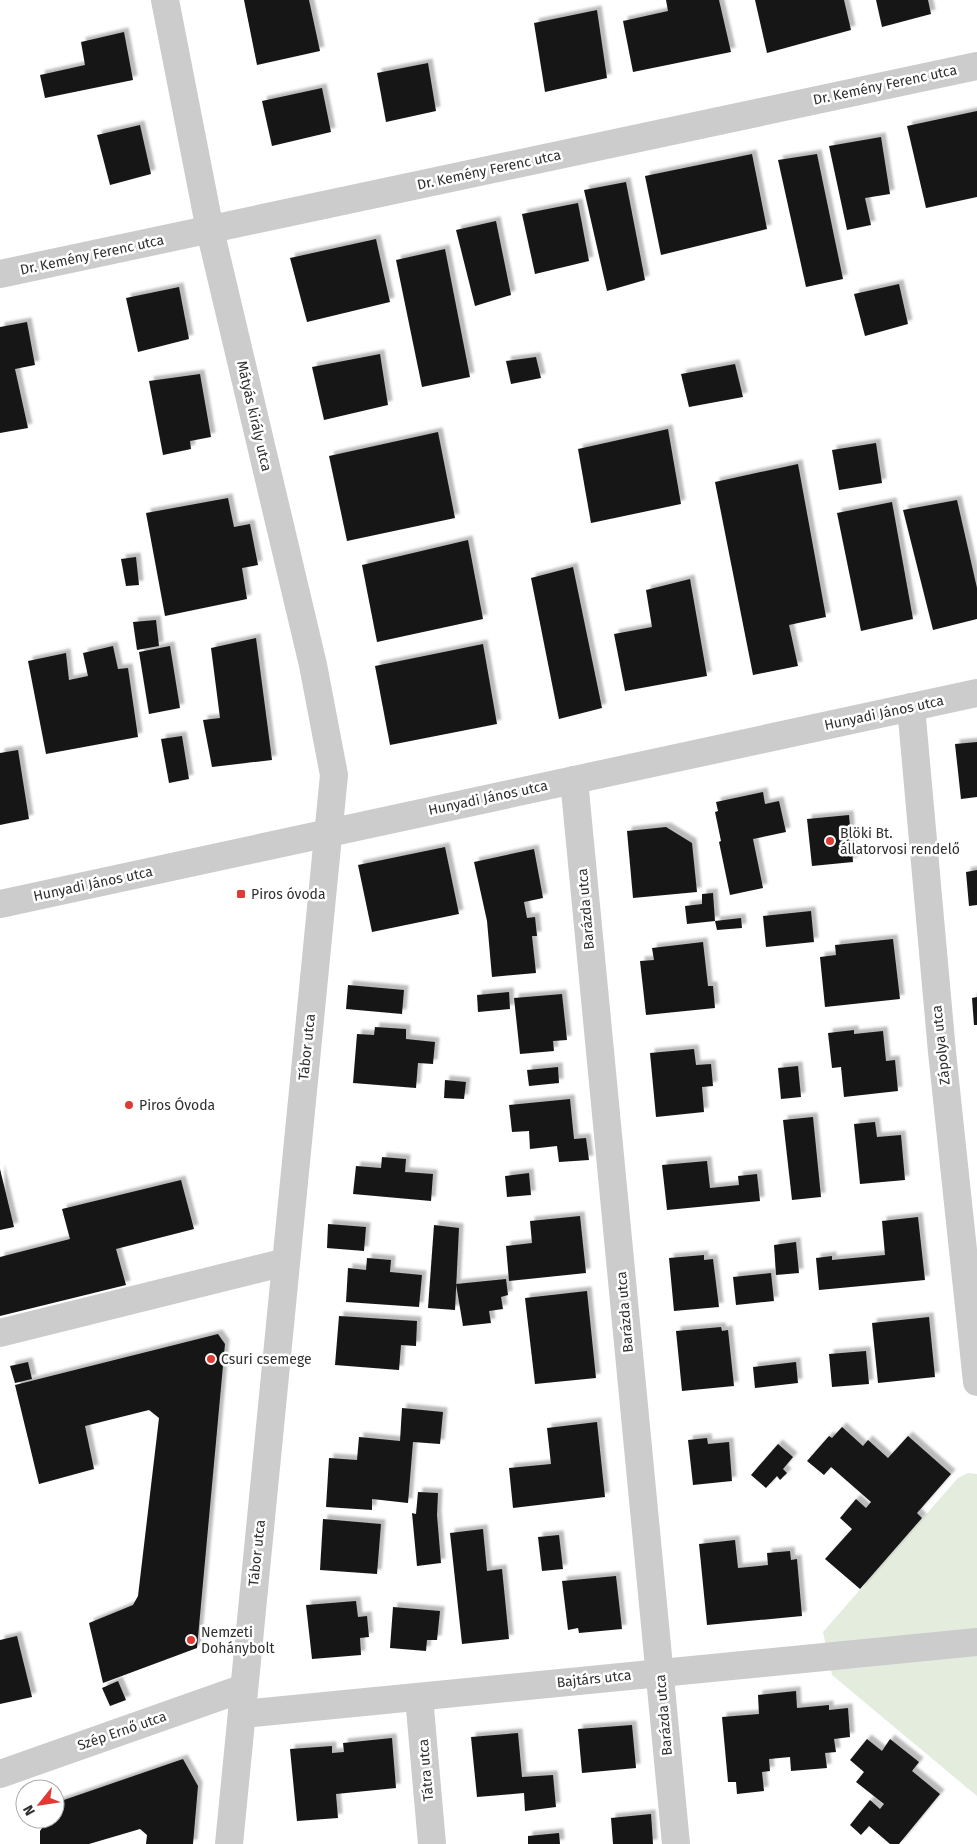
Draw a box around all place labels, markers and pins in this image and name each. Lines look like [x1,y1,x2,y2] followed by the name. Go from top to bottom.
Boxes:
[840,825,960,858] place label: Blöki Bt. állatorvosi rendelő
[824,835,836,847] marker: Blöki Bt. állatorvosi rendelő
[251,886,326,903] place label: Piros óvoda
[235,888,247,900] marker: Piros óvoda
[139,1096,215,1114] place label: Piros Óvoda
[123,1099,135,1111] marker: Piros Óvoda
[221,1351,312,1368] place label: Csuri csemege
[205,1353,217,1365] marker: Csuri csemege
[201,1624,276,1657] place label: Nemzeti Dohánybolt
[185,1634,197,1646] marker: Nemzeti Dohánybolt

